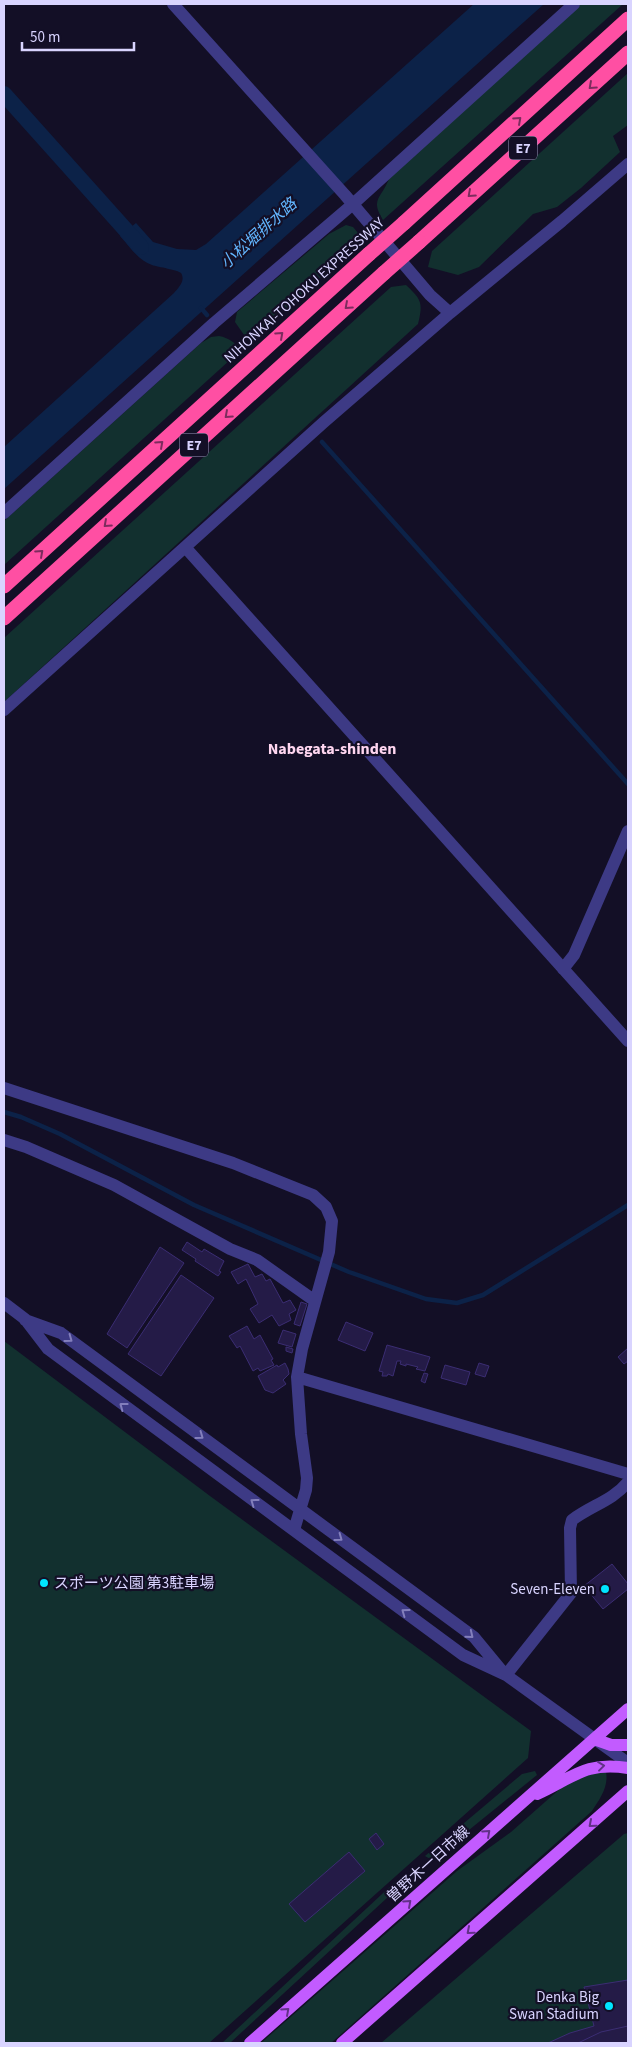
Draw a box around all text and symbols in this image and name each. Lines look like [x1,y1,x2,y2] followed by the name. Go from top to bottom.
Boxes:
[22,20,135,52] scale bar
[30,27,60,48] text: 50 m
[589,80,598,89] one-way arrow
[512,116,521,125] one-way arrow
[509,136,537,160] road number: E7
[468,189,477,198] one-way arrow
[216,192,303,274] water label: 小松堀排水路
[219,212,390,368] street label: NIHONKAI-TOHOKU EXPRESSWAY
[344,300,353,309] one-way arrow
[275,332,284,341] one-way arrow
[224,409,233,418] one-way arrow
[180,434,208,456] road number: E7
[155,441,164,450] one-way arrow
[104,518,113,527] one-way arrow
[34,550,43,559] one-way arrow
[268,738,396,760] district label: Nabegata-shinden
[63,1334,72,1342] one-way arrow
[119,1403,129,1412] one-way arrow
[194,1430,204,1439] one-way arrow
[251,1499,260,1508] one-way arrow
[333,1533,342,1541] one-way arrow
[54,1573,214,1594] place label: スポーツ公園 第3駐車場
[38,1577,50,1589] marker: スポーツ公園 第3駐車場
[510,1579,595,1600] place label: Seven-Eleven
[599,1583,611,1595] marker: Seven-Eleven
[402,1610,411,1618] one-way arrow
[465,1629,474,1638] one-way arrow
[598,1761,606,1772] one-way arrow
[588,1818,597,1827] one-way arrow
[382,1821,474,1907] street label: 曽野木一日市線
[482,1830,491,1839] one-way arrow
[402,1900,411,1909] one-way arrow
[466,1925,475,1934] one-way arrow
[509,1987,599,2025] place label: Denka Big Swan Stadium
[603,2000,615,2012] marker: Denka Big Swan Stadium
[281,2008,290,2017] one-way arrow

